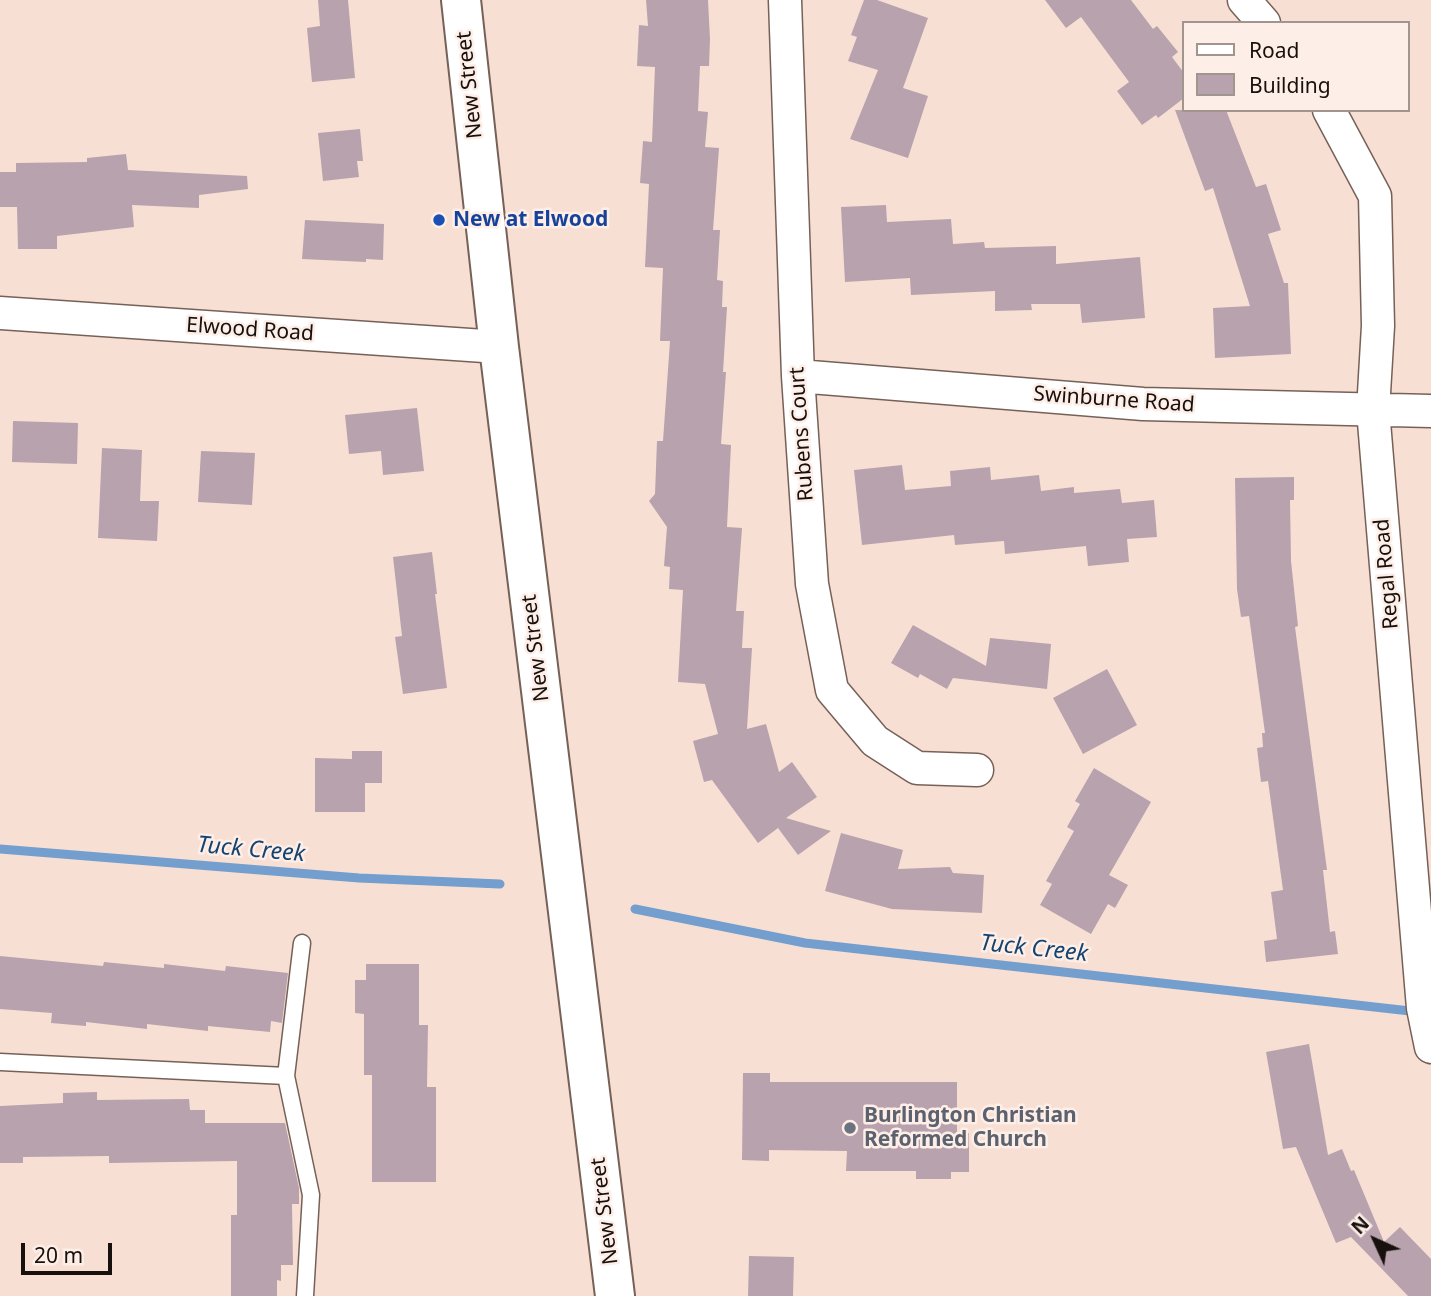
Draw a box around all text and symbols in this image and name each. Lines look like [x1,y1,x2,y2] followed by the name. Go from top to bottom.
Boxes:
[1182,21,1410,112] legend
[452,30,488,140] street label: New Street
[1249,36,1299,64] text: Road
[1249,71,1331,99] text: Building
[453,207,608,233] place label: New at Elwood
[431,212,447,228] marker: New at Elwood
[185,313,315,347] street label: Elwood Road
[785,366,819,502] street label: Rubens Court
[1032,382,1196,418] street label: Swinburne Road
[1370,518,1404,630] street label: Regal Road
[517,593,555,703] street label: New Street
[196,832,306,868] water label: Tuck Creek
[979,930,1089,968] water label: Tuck Creek
[864,1103,1077,1153] place label: Burlington Christian Reformed Church
[842,1120,858,1136] marker: Burlington Christian Reformed Church
[586,1156,624,1266] street label: New Street
[1340,1205,1410,1275] north arrow
[1345,1211,1375,1240] text: N
[24,1230,116,1274] scale bar
[34,1241,83,1269] text: 20 m

